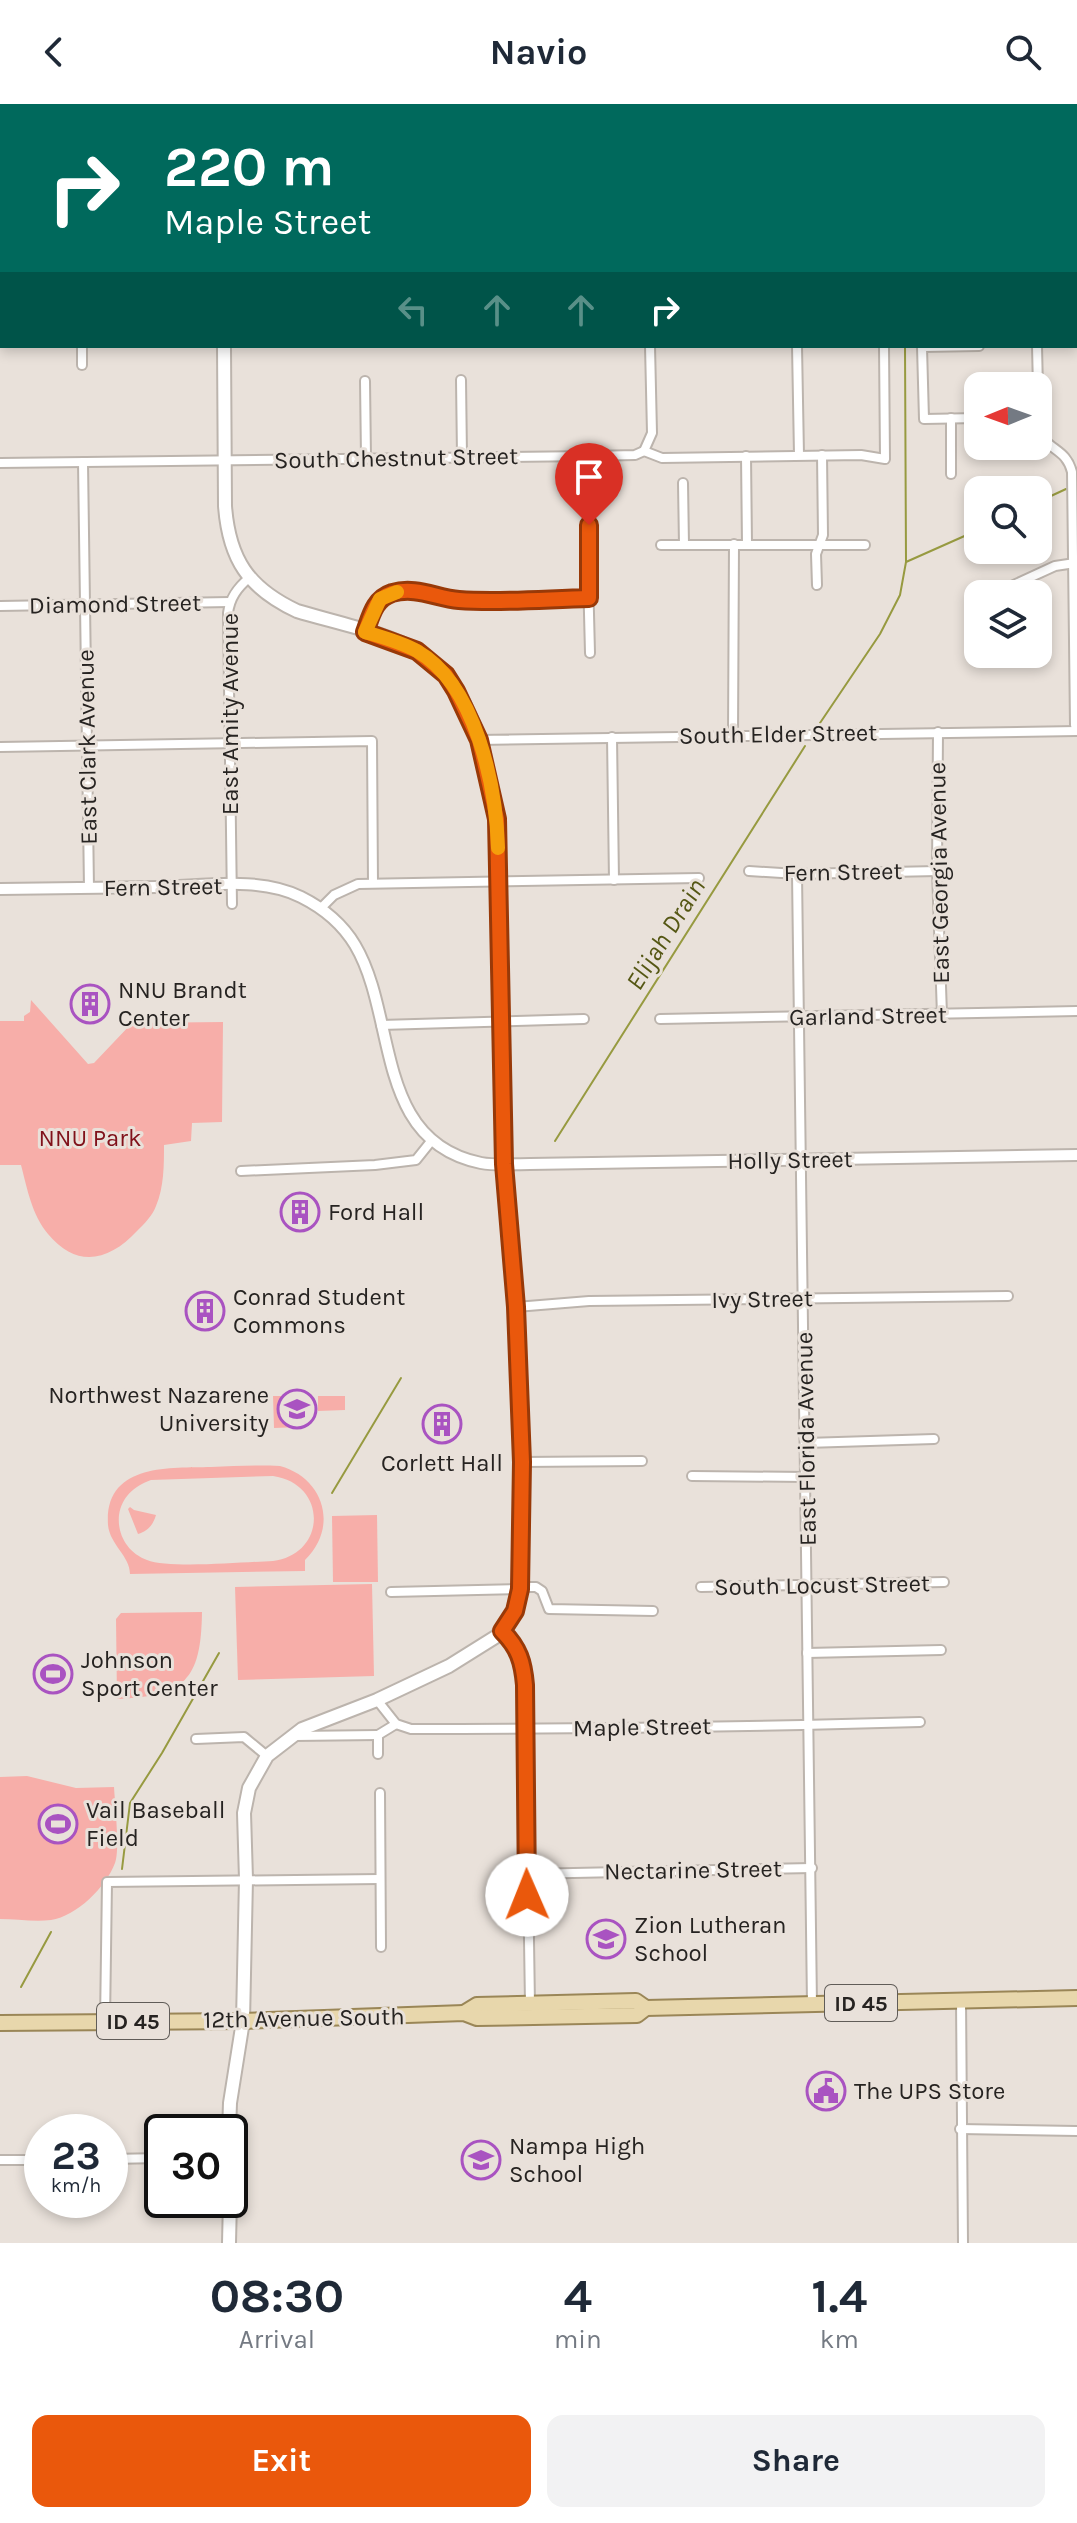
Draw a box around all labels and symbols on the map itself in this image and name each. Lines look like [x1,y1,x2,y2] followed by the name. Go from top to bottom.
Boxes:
[964,372,1052,460] north arrow
[274,442,518,474] street label: South Chestnut Street
[555,443,623,525] pin
[29,589,201,619] street label: Diamond Street
[216,613,244,815] street label: East Amity Avenue
[71,649,103,845] street label: East Clark Avenue
[679,718,877,750] street label: South Elder Street
[923,762,955,984] street label: East Georgia Avenue
[783,857,903,887] street label: Fern Street
[103,872,223,902] street label: Fern Street
[619,873,712,996] water label: Elijah Drain
[118,976,247,1032] place label: NNU Brandt Center
[69,983,111,1025] building icon: NNU Brandt Center
[789,1001,947,1031] street label: Garland Street
[39,1124,141,1152] park label: NNU Park
[727,1145,853,1175] street label: Holly Street
[279,1191,321,1233] building icon: Ford Hall
[328,1198,424,1226] place label: Ford Hall
[233,1283,405,1339] place label: Conrad Student Commons
[711,1284,813,1314] street label: Ivy Street
[184,1290,226,1332] building icon: Conrad Student Commons
[790,1332,822,1546] street label: East Florida Avenue
[48,1381,269,1437] place label: Northwest Nazarene University
[276,1388,318,1430] school or university icon: Northwest Nazarene University
[421,1403,463,1445] building icon: Corlett Hall
[381,1449,503,1477] place label: Corlett Hall
[714,1569,930,1601] street label: South Locust Street
[81,1646,218,1702] place label: Johnson Sport Center
[32,1653,74,1695] sports icon: Johnson Sport Center
[573,1712,711,1742] street label: Maple Street
[86,1796,225,1852] place label: Vail Baseball Field
[37,1803,79,1845] sports icon: Vail Baseball Field
[485,1853,569,1937] position arrow
[604,1854,782,1886] street label: Nectarine Street
[634,1911,787,1967] place label: Zion Lutheran School
[585,1918,627,1960] school or university icon: Zion Lutheran School
[825,1985,897,2021] road number: ID 45
[203,2002,405,2034] street label: 12th Avenue South
[97,2003,169,2039] road number: ID 45
[805,2070,847,2112] public building icon: The UPS Store
[854,2077,1005,2105] place label: The UPS Store
[144,2114,248,2218] speed limit sign: 30
[509,2132,645,2188] place label: Nampa High School
[460,2139,502,2181] school or university icon: Nampa High School

